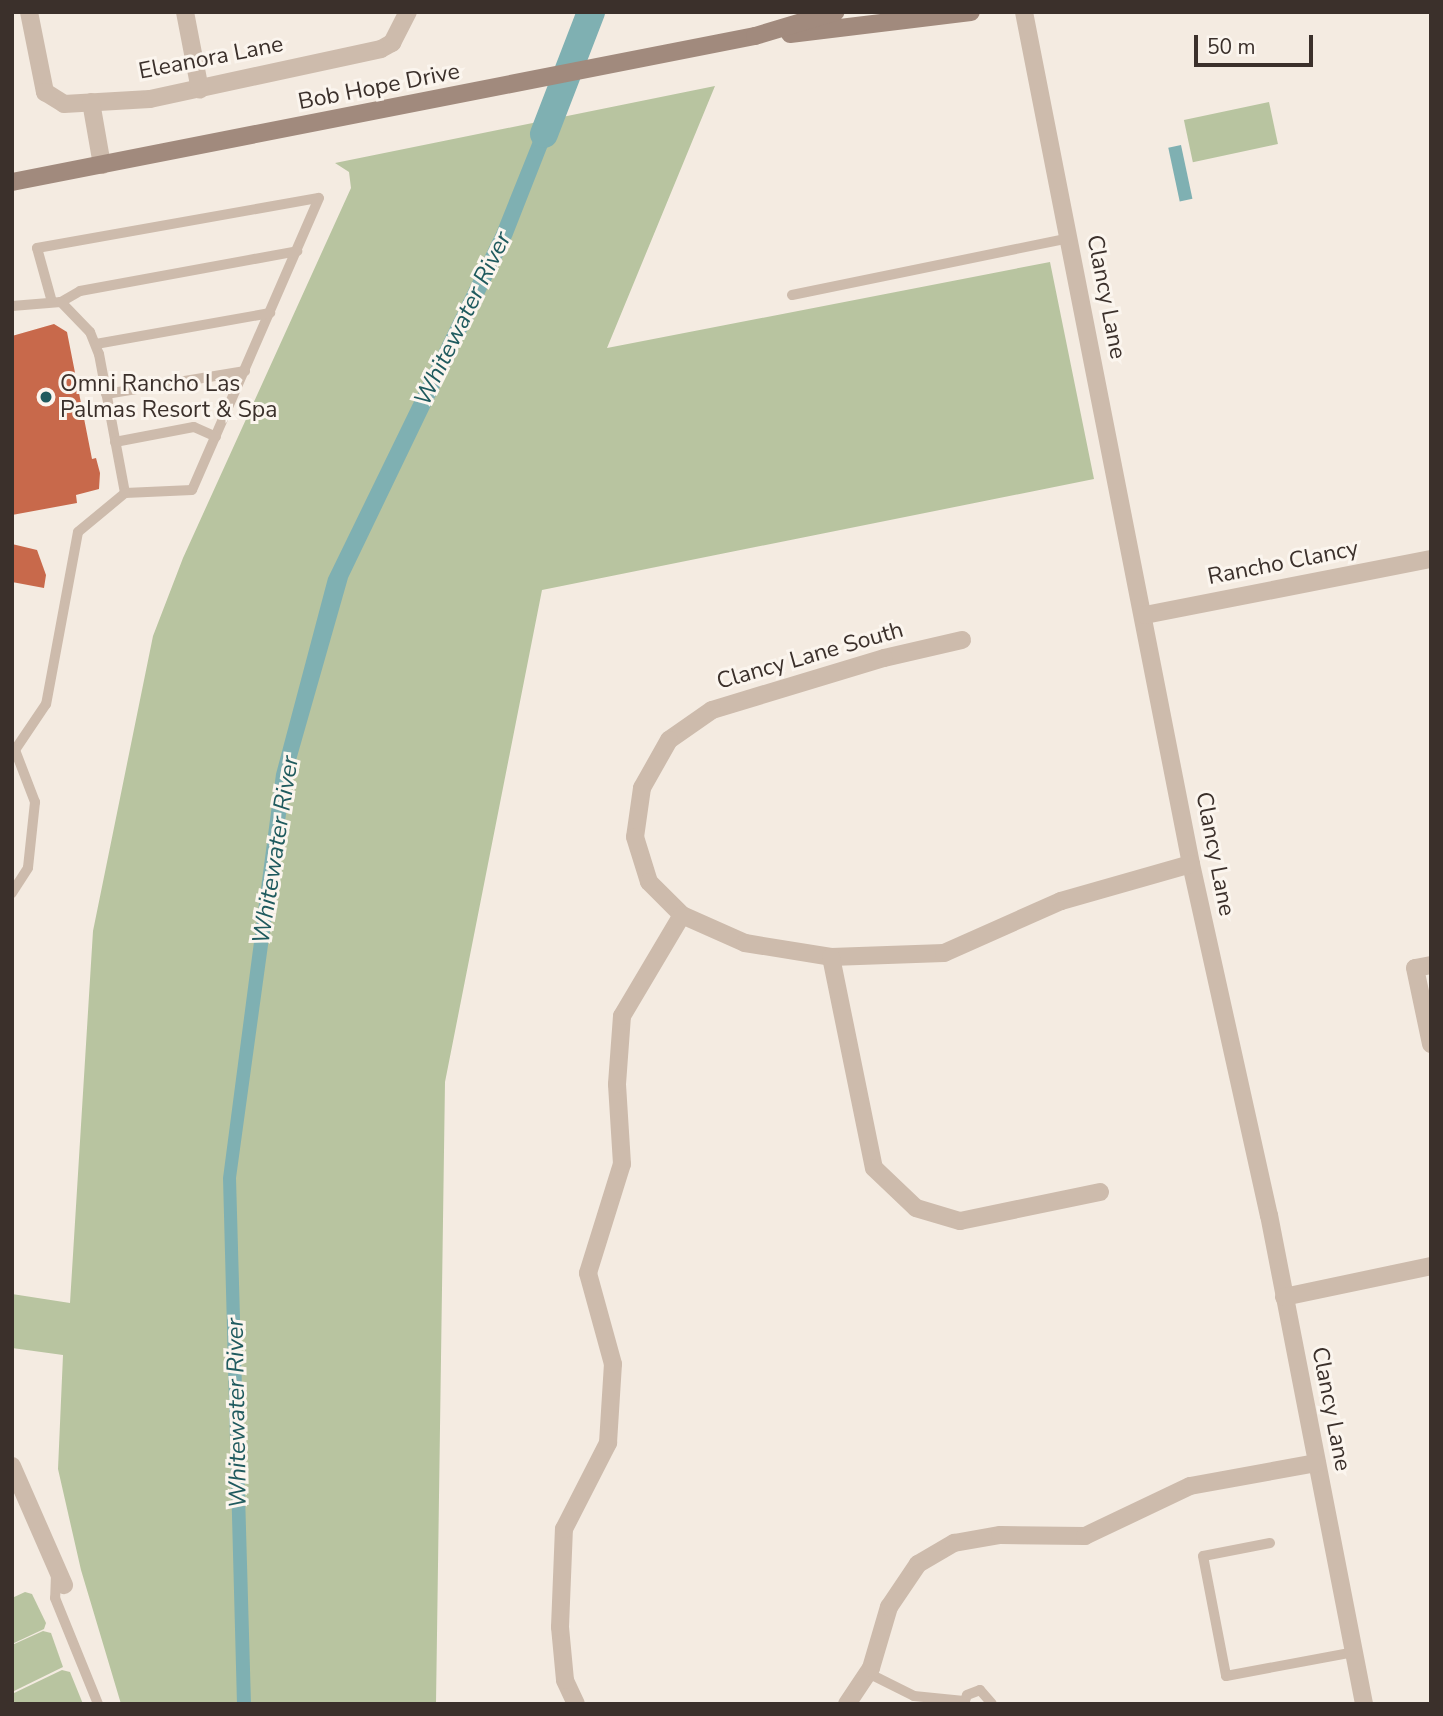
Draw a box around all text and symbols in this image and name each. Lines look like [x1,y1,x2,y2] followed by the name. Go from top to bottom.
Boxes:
[1198,21,1317,65] scale bar
[136,30,286,86] street label: Eleanora Lane
[1207,33,1256,61] text: 50 m
[296,58,462,116] street label: Bob Hope Drive
[408,227,518,411] water label: Whitewater River
[1080,233,1132,361] street label: Clancy Lane
[60,370,277,424] place label: Omni Rancho Las Palmas Resort & Spa
[38,389,54,405] marker: Omni Rancho Las Palmas Resort & Spa
[1205,535,1361,591] street label: Rancho Clancy
[714,616,906,696] street label: Clancy Lane South
[247,754,305,946] water label: Whitewater River
[1189,790,1241,918] street label: Clancy Lane
[221,1318,253,1508] water label: Whitewater River
[1305,1345,1357,1473] street label: Clancy Lane

